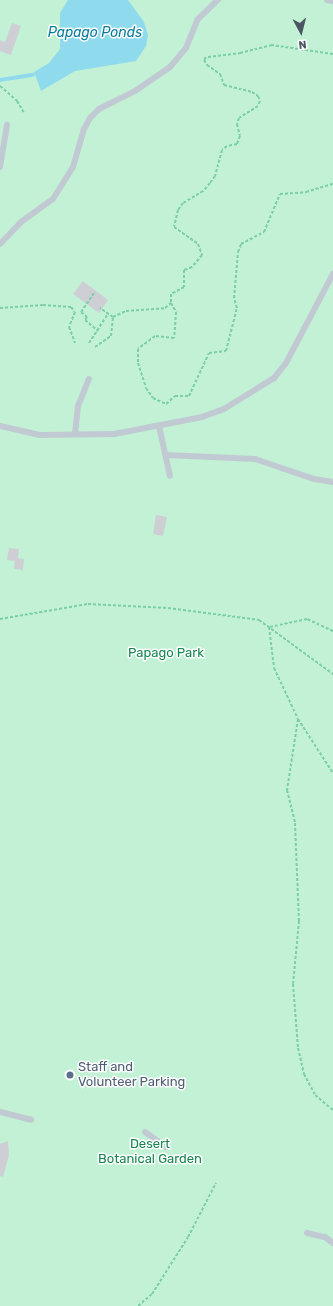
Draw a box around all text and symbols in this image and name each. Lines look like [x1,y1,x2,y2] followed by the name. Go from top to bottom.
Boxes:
[281,12,321,52] north arrow
[48,25,142,41] water label: Papago Ponds
[298,37,307,51] text: N
[128,645,204,661] park label: Papago Park
[78,1060,186,1091] place label: Staff and Volunteer Parking
[65,1070,75,1080] marker: Staff and Volunteer Parking
[98,1137,202,1168] park label: Desert Botanical Garden

